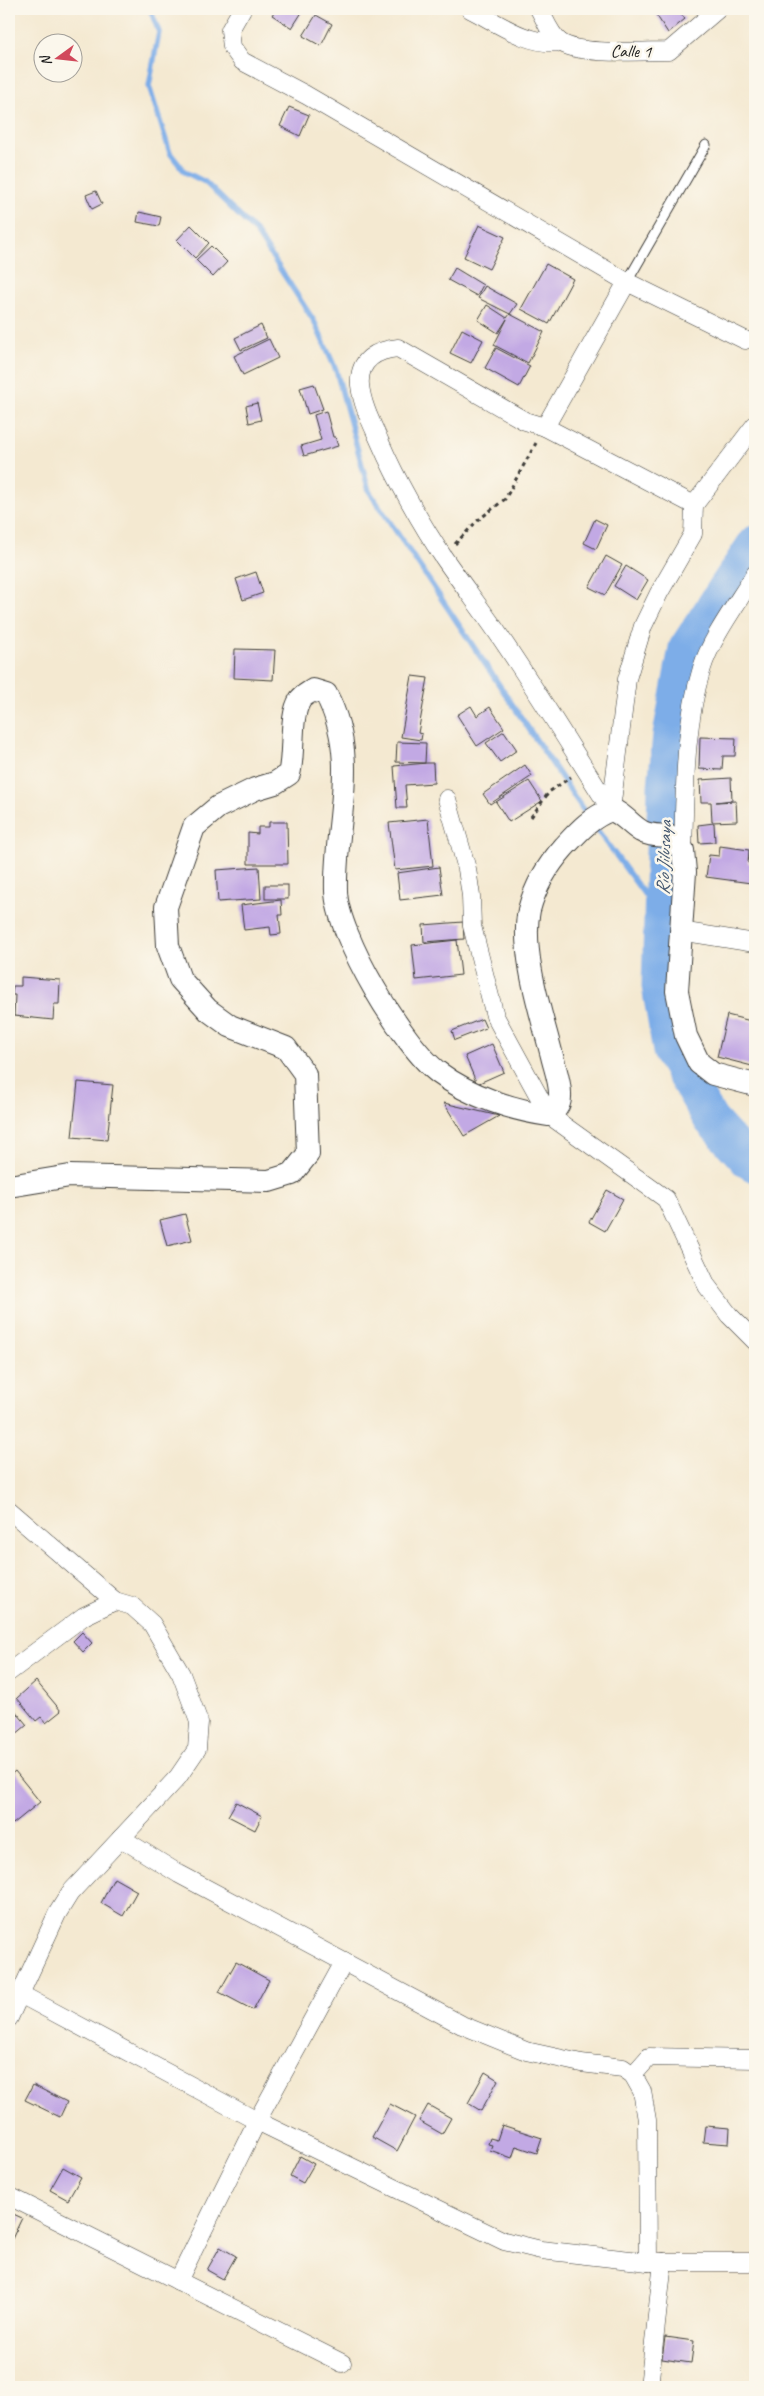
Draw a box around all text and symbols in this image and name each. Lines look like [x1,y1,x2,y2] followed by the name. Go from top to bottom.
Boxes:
[32,32,82,82] north arrow
[610,40,652,62] street label: Calle 1
[36,53,55,68] text: N
[651,818,677,895] water label: Río Jilusaya

